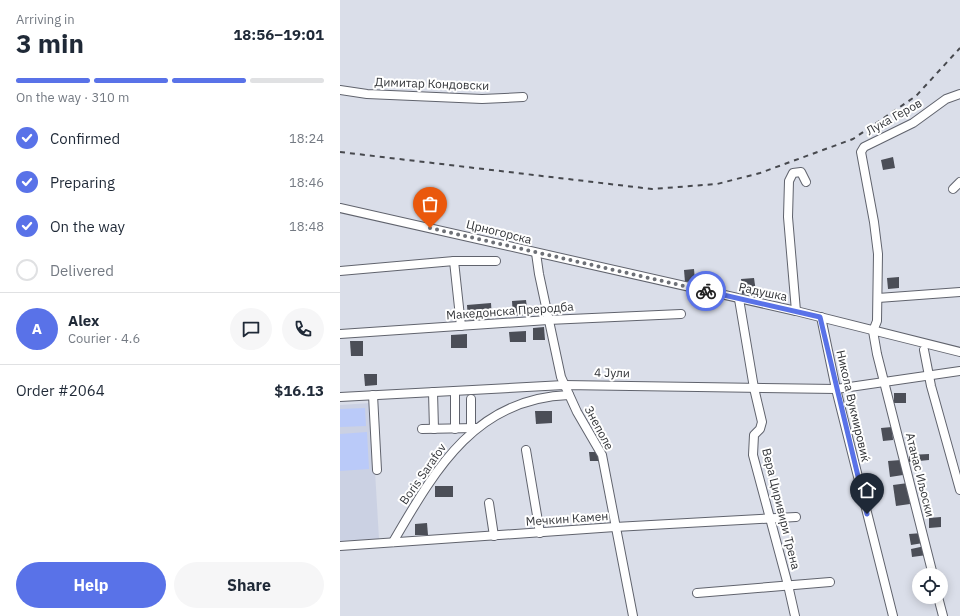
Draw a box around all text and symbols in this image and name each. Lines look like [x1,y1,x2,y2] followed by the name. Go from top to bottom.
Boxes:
[16,11,75,28] text: Arriving in
[233,25,324,44] text: 18:56–19:01
[16,26,84,60] text: 3 min
[375,74,490,93] street label: Димитар Кондовски
[16,89,129,106] text: On the way · 310 m
[863,95,924,138] street label: Лука Геров
[16,127,38,149] icon: check
[50,129,120,148] text: Confirmed
[289,130,324,147] text: 18:24
[16,171,38,193] icon: check
[50,173,115,192] text: Preparing
[289,174,324,191] text: 18:46
[413,187,447,228] pin
[419,193,441,215] icon: bag
[16,215,38,237] icon: check
[465,216,534,247] street label: Црногорска
[50,217,125,236] text: On the way
[289,218,324,235] text: 18:48
[50,261,114,280] text: Delivered
[686,271,726,311] courier
[737,279,789,304] street label: Радушка
[695,280,717,302] icon: bike
[446,299,575,322] street label: Македонска Преродба
[230,308,272,350] button: chat
[282,308,324,350] button: phone
[68,311,99,330] text: Alex
[32,319,42,338] text: A
[68,330,140,347] text: Courier · 4.6
[833,348,874,464] street label: Никола Вукмировиќ
[594,365,630,380] street label: 4 Јули
[16,381,105,400] text: Order #2064
[274,381,324,400] text: $16.13
[582,403,617,453] street label: Знеполе
[903,431,938,519] street label: Aтанас Иљоски
[396,440,449,507] street label: Boris Sarafov
[759,447,804,572] street label: Вера Циривири Трена
[850,473,884,514] pin
[856,479,878,501] icon: home
[525,508,609,529] street label: Мечкин Камен
[16,562,166,608] button: Help
[174,562,324,608] button: Share
[912,568,948,604] map controls
[912,568,948,604] button: locate

